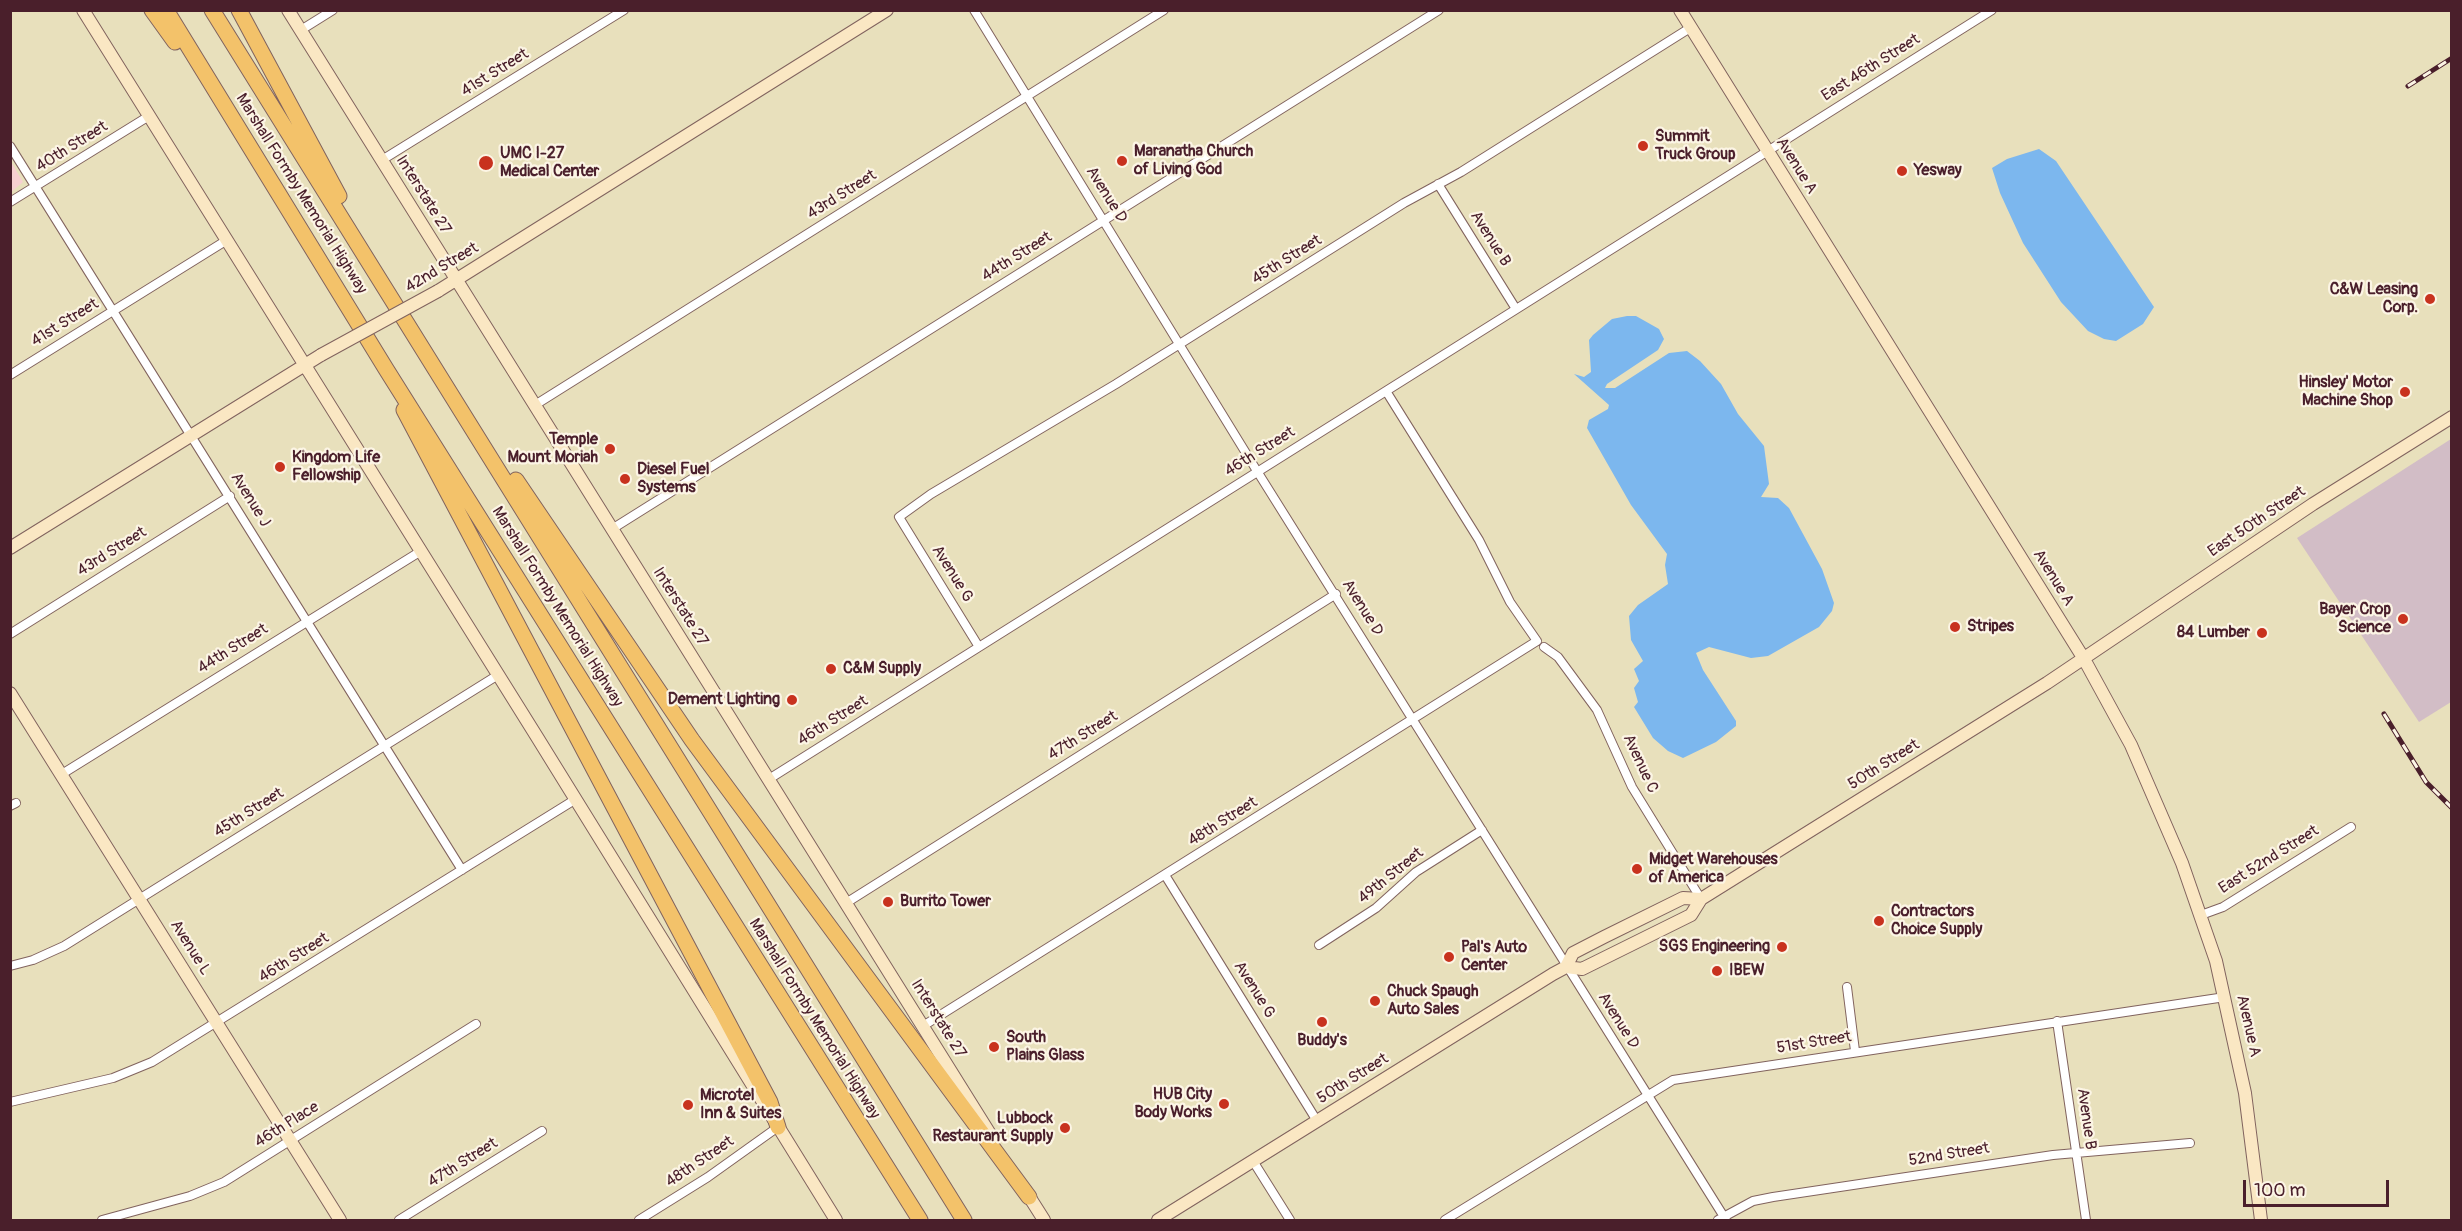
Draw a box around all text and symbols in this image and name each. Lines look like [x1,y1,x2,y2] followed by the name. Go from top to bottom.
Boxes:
[1818,30,1924,106] street label: East 46th Street
[458,45,532,101] street label: 41st Street
[231,90,371,298] street label: Marshall Formby Memorial Highway
[33,117,111,177] street label: 40th Street
[1655,127,1736,165] place label: Summit Truck Group
[1771,134,1821,198] street label: Avenue A
[1636,139,1650,153] marker: Summit Truck Group
[1134,142,1253,180] place label: Maranatha Church of Living God
[500,144,599,182] place label: UMC I-27 Medical Center
[391,152,455,238] street label: Interstate 27
[477,154,495,172] marker: UMC I-27 Medical Center
[1115,154,1129,168] marker: Maranatha Church of Living God
[1914,161,1962,181] place label: Yesway
[1081,163,1131,227] street label: Avenue D
[1895,164,1909,178] marker: Yesway
[804,166,880,224] street label: 43rd Street
[1466,208,1514,270] street label: Avenue B
[978,228,1056,286] street label: 44th Street
[1249,231,1325,289] street label: 45th Street
[402,239,482,297] street label: 42nd Street
[2330,280,2418,318] place label: C&W Leasing Corp.
[2423,292,2437,306] marker: C&W Leasing Corp.
[28,295,102,351] street label: 41st Street
[2299,373,2393,411] place label: Hinsley' Motor Machine Shop
[2398,385,2412,399] marker: Hinsley' Motor Machine Shop
[1221,423,1299,481] street label: 46th Street
[507,430,598,468] place label: Temple Mount Moriah
[603,442,617,456] marker: Temple Mount Moriah
[292,448,380,486] place label: Kingdom Life Fellowship
[273,460,287,474] marker: Kingdom Life Fellowship
[637,460,709,498] place label: Diesel Fuel Systems
[226,469,274,531] street label: Avenue J
[618,472,632,486] marker: Diesel Fuel Systems
[2205,482,2309,562] street label: East 50th Street
[487,503,627,711] street label: Marshall Formby Memorial Highway
[74,523,150,581] street label: 43rd Street
[927,542,977,606] street label: Avenue G
[2028,546,2078,610] street label: Avenue A
[648,564,712,650] street label: Interstate 27
[1337,576,1387,640] street label: Avenue D
[2319,600,2391,638] place label: Bayer Crop Science
[2396,612,2410,626] marker: Bayer Crop Science
[1967,617,2014,637] place label: Stripes
[194,620,272,678] street label: 44th Street
[1948,620,1962,634] marker: Stripes
[2177,623,2250,643] place label: 84 Lumber
[2255,626,2269,640] marker: 84 Lumber
[843,659,921,679] place label: C&M Supply
[824,662,838,676] marker: C&M Supply
[668,690,780,710] place label: Dement Lighting
[794,692,872,750] street label: 46th Street
[785,693,799,707] marker: Dement Lighting
[1045,707,1121,765] street label: 47th Street
[1618,732,1662,796] street label: Avenue C
[1845,736,1923,794] street label: 50th Street
[211,784,287,842] street label: 45th Street
[1185,793,1261,851] street label: 48th Street
[2215,822,2323,898] street label: East 52nd Street
[1355,844,1427,908] street label: 49th Street
[1649,850,1778,888] place label: Midget Warehouses of America
[1630,862,1644,876] marker: Midget Warehouses of America
[900,892,991,912] place label: Burrito Tower
[881,895,895,909] marker: Burrito Tower
[1891,902,1982,940] place label: Contractors Choice Supply
[1872,914,1886,928] marker: Contractors Choice Supply
[744,915,884,1123] street label: Marshall Formby Memorial Highway
[166,917,214,979] street label: Avenue L
[255,929,333,987] street label: 46th Street
[1659,937,1770,957] place label: SGS Engineering
[1461,938,1527,976] place label: Pal's Auto Center
[1775,940,1789,954] marker: SGS Engineering
[1442,950,1456,964] marker: Pal's Auto Center
[1229,958,1279,1022] street label: Avenue G
[1729,961,1765,981] place label: IBEW
[1710,964,1724,978] marker: IBEW
[906,976,970,1062] street label: Interstate 27
[1387,982,1478,1020] place label: Chuck Spaugh Auto Sales
[1593,989,1643,1053] street label: Avenue D
[2232,993,2264,1059] street label: Avenue A
[1368,994,1382,1008] marker: Chuck Spaugh Auto Sales
[1315,1015,1329,1029] marker: Buddy's
[1006,1028,1084,1066] place label: South Plains Glass
[1775,1028,1853,1058] street label: 51st Street
[1297,1031,1347,1051] place label: Buddy's
[987,1040,1001,1054] marker: South Plains Glass
[1314,1050,1392,1108] street label: 50th Street
[1134,1085,1212,1123] place label: HUB City Body Works
[700,1086,781,1124] place label: Microtel Inn & Suites
[2072,1087,2100,1151] street label: Avenue B
[1217,1097,1231,1111] marker: HUB City Body Works
[251,1098,323,1152] street label: 46th Place
[681,1098,695,1112] marker: Microtel Inn & Suites
[932,1109,1053,1147] place label: Lubbock Restaurant Supply
[1058,1121,1072,1135] marker: Lubbock Restaurant Supply
[662,1132,738,1192] street label: 48th Street
[425,1134,501,1192] street label: 47th Street
[1907,1139,1991,1171] street label: 52nd Street
[2246,1168,2392,1206] scale bar
[2254,1179,2306,1202] text: 100 m

